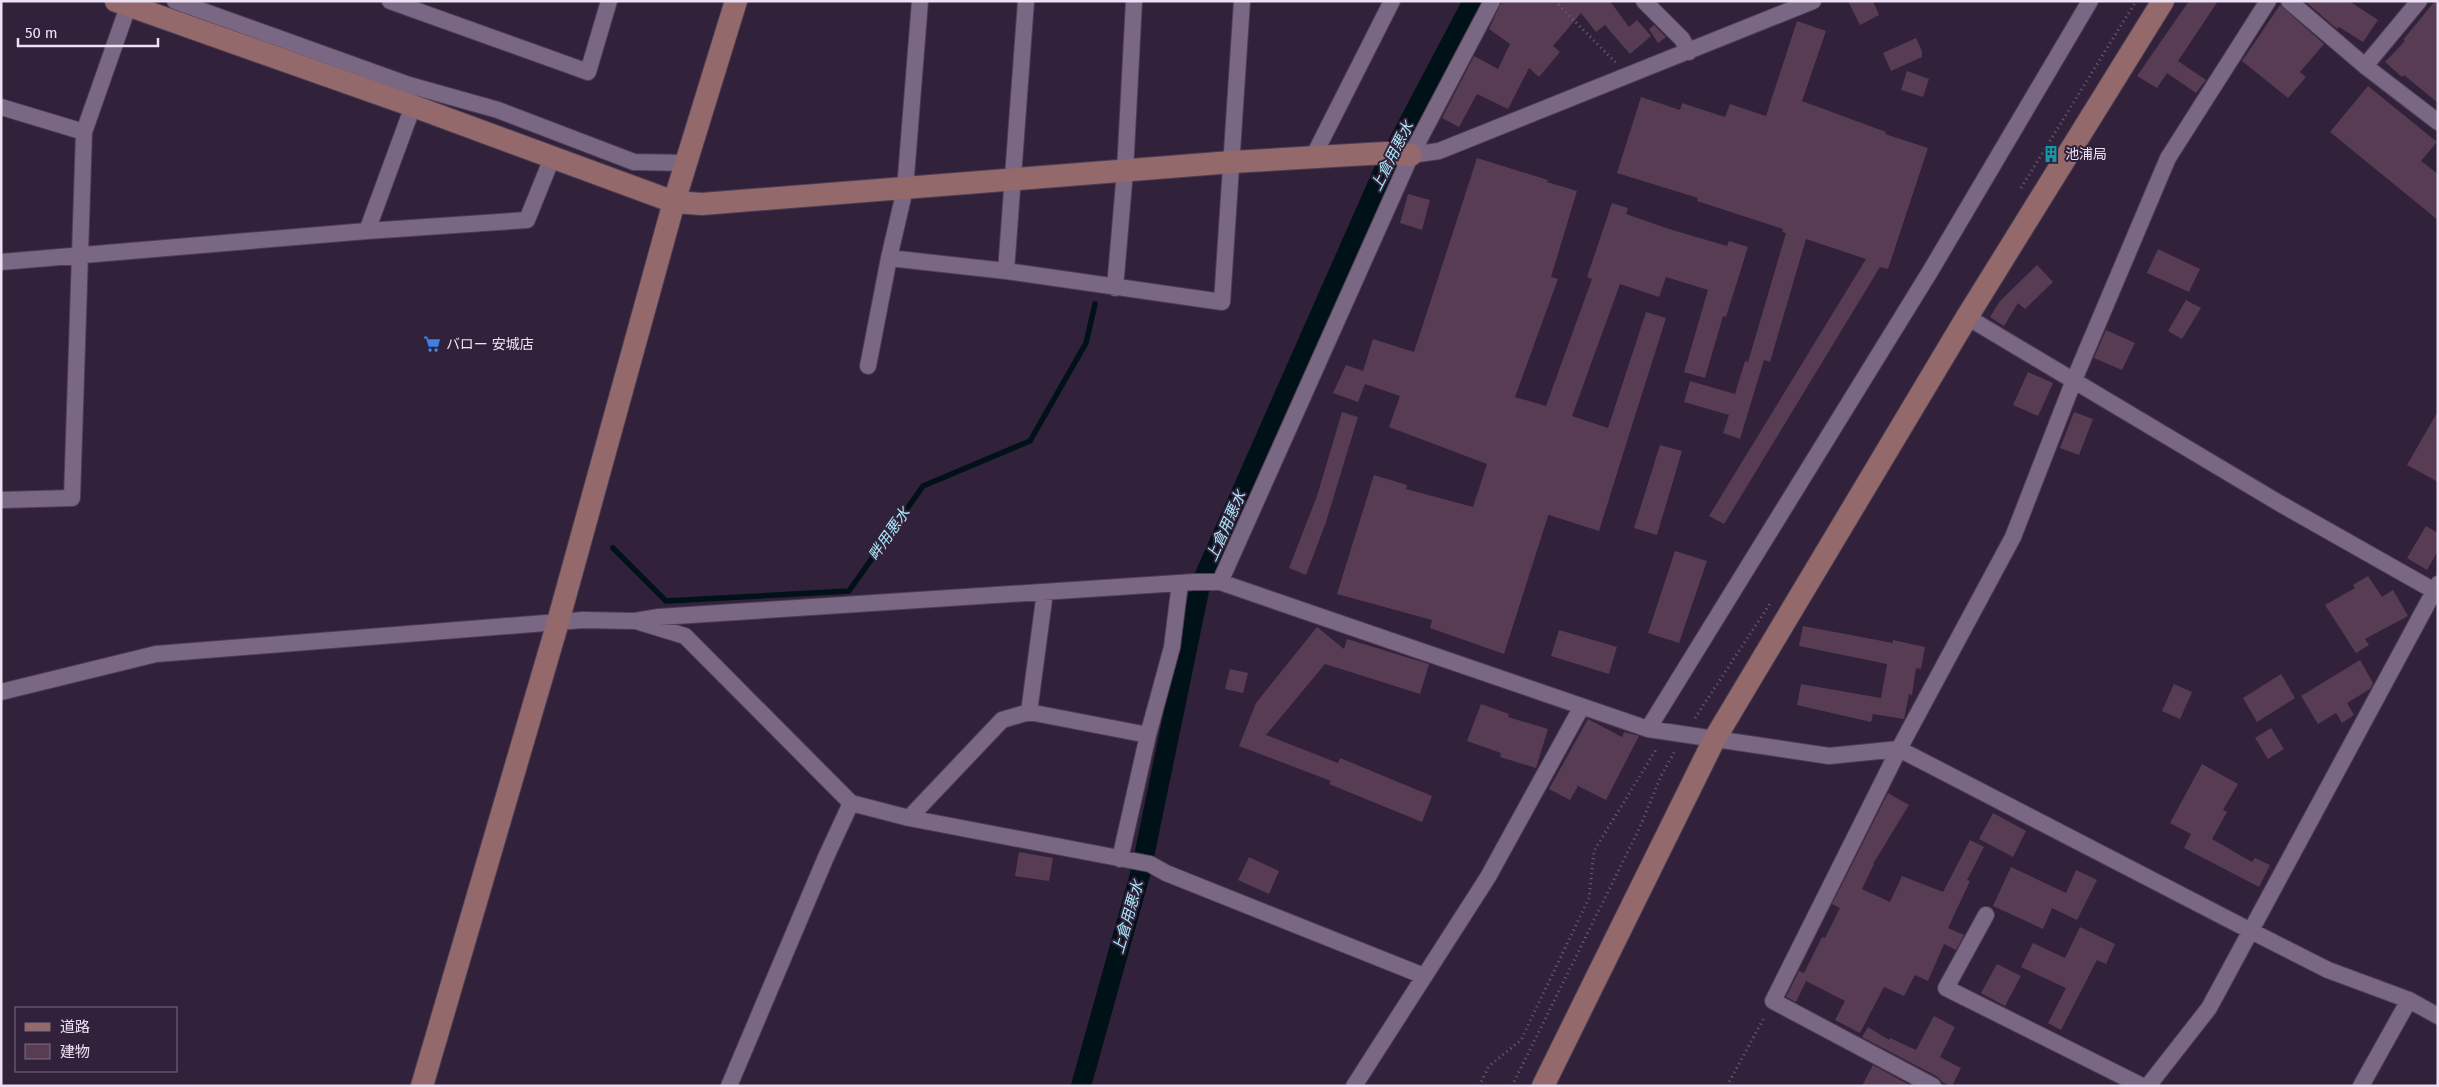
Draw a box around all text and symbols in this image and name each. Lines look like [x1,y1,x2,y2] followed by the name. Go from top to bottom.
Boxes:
[18,15,158,47] scale bar
[25,24,58,42] text: 50 m
[1367,117,1418,194] water label: 上倉用悪水
[2041,144,2061,164] building icon: 池浦局
[2065,146,2107,163] place label: 池浦局
[422,334,442,354] supermarket icon: バロー 安城店
[446,336,534,353] place label: バロー 安城店
[1203,486,1250,564] water label: 上倉用悪水
[864,503,915,564] water label: 畔用悪水
[1109,877,1148,956] water label: 上倉用悪水
[15,1007,178,1072] legend
[60,1018,90,1036] text: 道路
[60,1043,90,1061] text: 建物

